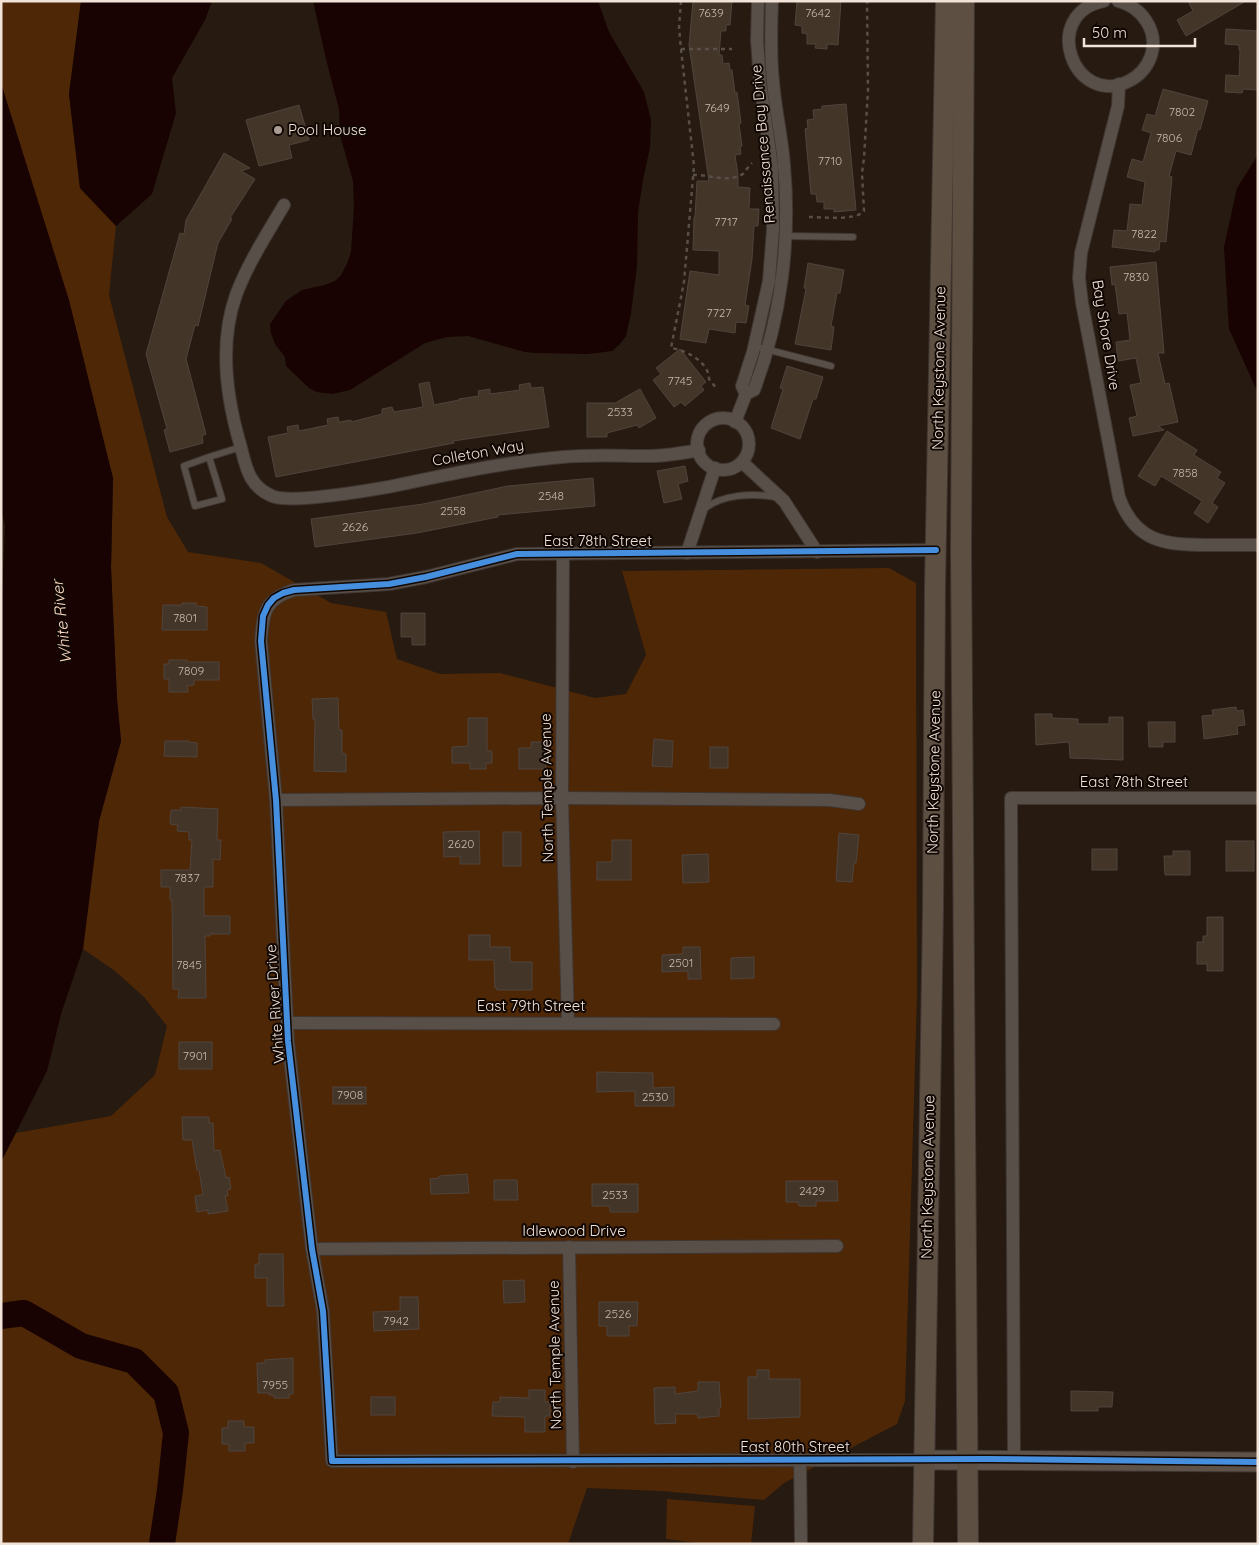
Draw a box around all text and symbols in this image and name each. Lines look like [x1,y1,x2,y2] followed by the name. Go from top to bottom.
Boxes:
[698,5,724,20] house number: 7639
[805,5,831,20] house number: 7642
[1084,15,1195,47] scale bar
[1092,23,1127,42] text: 50 m
[746,64,779,224] street label: Renaissance Bay Drive
[704,100,730,115] house number: 7649
[1169,104,1196,119] house number: 7802
[288,120,366,139] place label: Pool House
[272,124,284,136] marker: Pool House
[1156,130,1183,145] house number: 7806
[818,153,842,168] house number: 7710
[714,214,738,229] house number: 7717
[1131,226,1157,241] house number: 7822
[1123,269,1149,284] house number: 7830
[1088,278,1125,392] street label: Bay Shore Drive
[928,286,949,450] street label: North Keystone Avenue
[707,305,731,320] house number: 7727
[668,373,692,388] house number: 7745
[607,404,633,419] house number: 2533
[431,435,525,470] street label: Colleton Way
[1172,465,1198,480] house number: 7858
[538,488,564,503] house number: 2548
[440,503,466,518] house number: 2558
[342,519,369,534] house number: 2626
[544,531,652,550] street label: East 78th Street
[46,577,75,665] water label: White River
[173,610,197,625] house number: 7801
[178,663,205,678] house number: 7809
[923,690,944,854] street label: North Keystone Avenue
[536,713,557,863] street label: North Temple Avenue
[1080,772,1188,791] street label: East 78th Street
[448,836,474,851] house number: 2620
[174,870,200,885] house number: 7837
[261,944,288,1064] street label: White River Drive
[669,955,693,970] house number: 2501
[176,957,202,972] house number: 7845
[477,996,585,1015] street label: East 79th Street
[183,1048,207,1063] house number: 7901
[337,1087,363,1102] house number: 7908
[642,1089,668,1104] house number: 2530
[917,1095,938,1259] street label: North Keystone Avenue
[799,1183,825,1198] house number: 2429
[602,1187,628,1202] house number: 2533
[522,1221,626,1240] street label: Idlewood Drive
[544,1280,565,1430] street label: North Temple Avenue
[605,1306,632,1321] house number: 2526
[383,1313,409,1328] house number: 7942
[262,1377,288,1392] house number: 7955
[740,1437,850,1456] street label: East 80th Street

